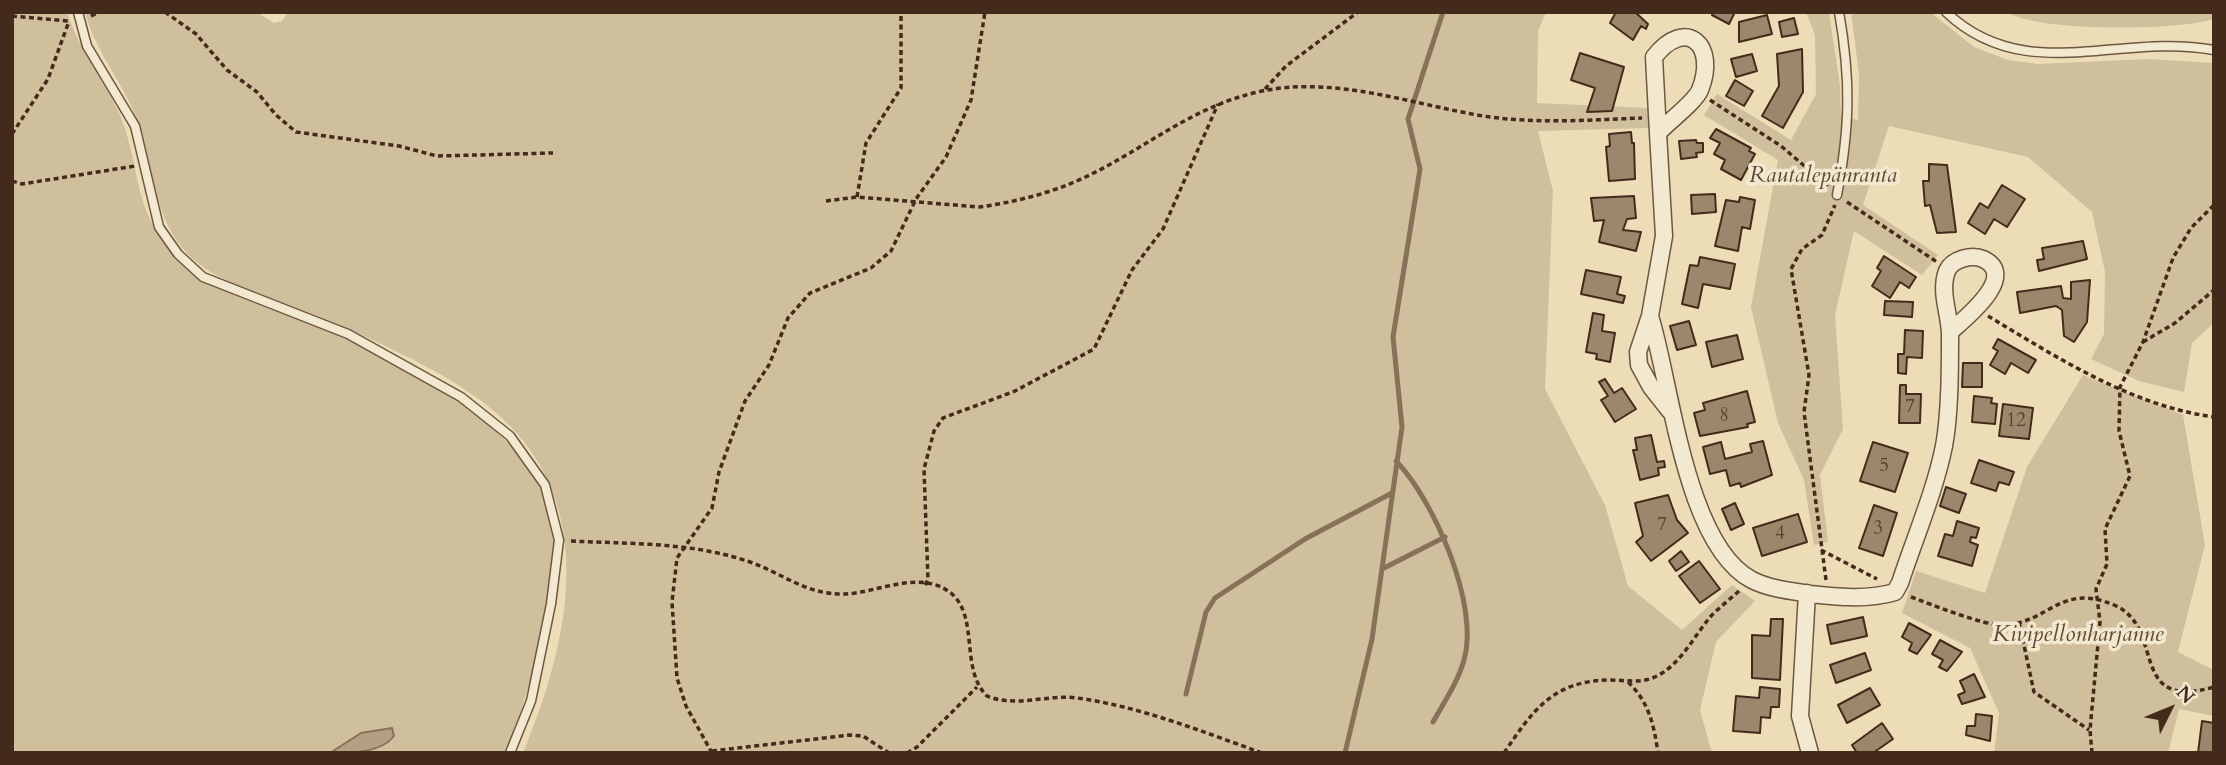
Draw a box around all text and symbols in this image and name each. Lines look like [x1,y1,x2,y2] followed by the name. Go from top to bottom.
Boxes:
[1749,163,1897,191] park label: Rautalepänranta
[1905,397,1915,419] house number: 7
[1719,406,1729,428] house number: 8
[2006,411,2026,433] house number: 12
[1879,456,1889,478] house number: 5
[1657,515,1667,537] house number: 7
[1873,519,1883,541] house number: 3
[1775,524,1785,546] house number: 4
[1992,622,2164,650] park label: Kivipellonharjanne
[2135,674,2205,744] north arrow
[2170,680,2200,710] text: N

